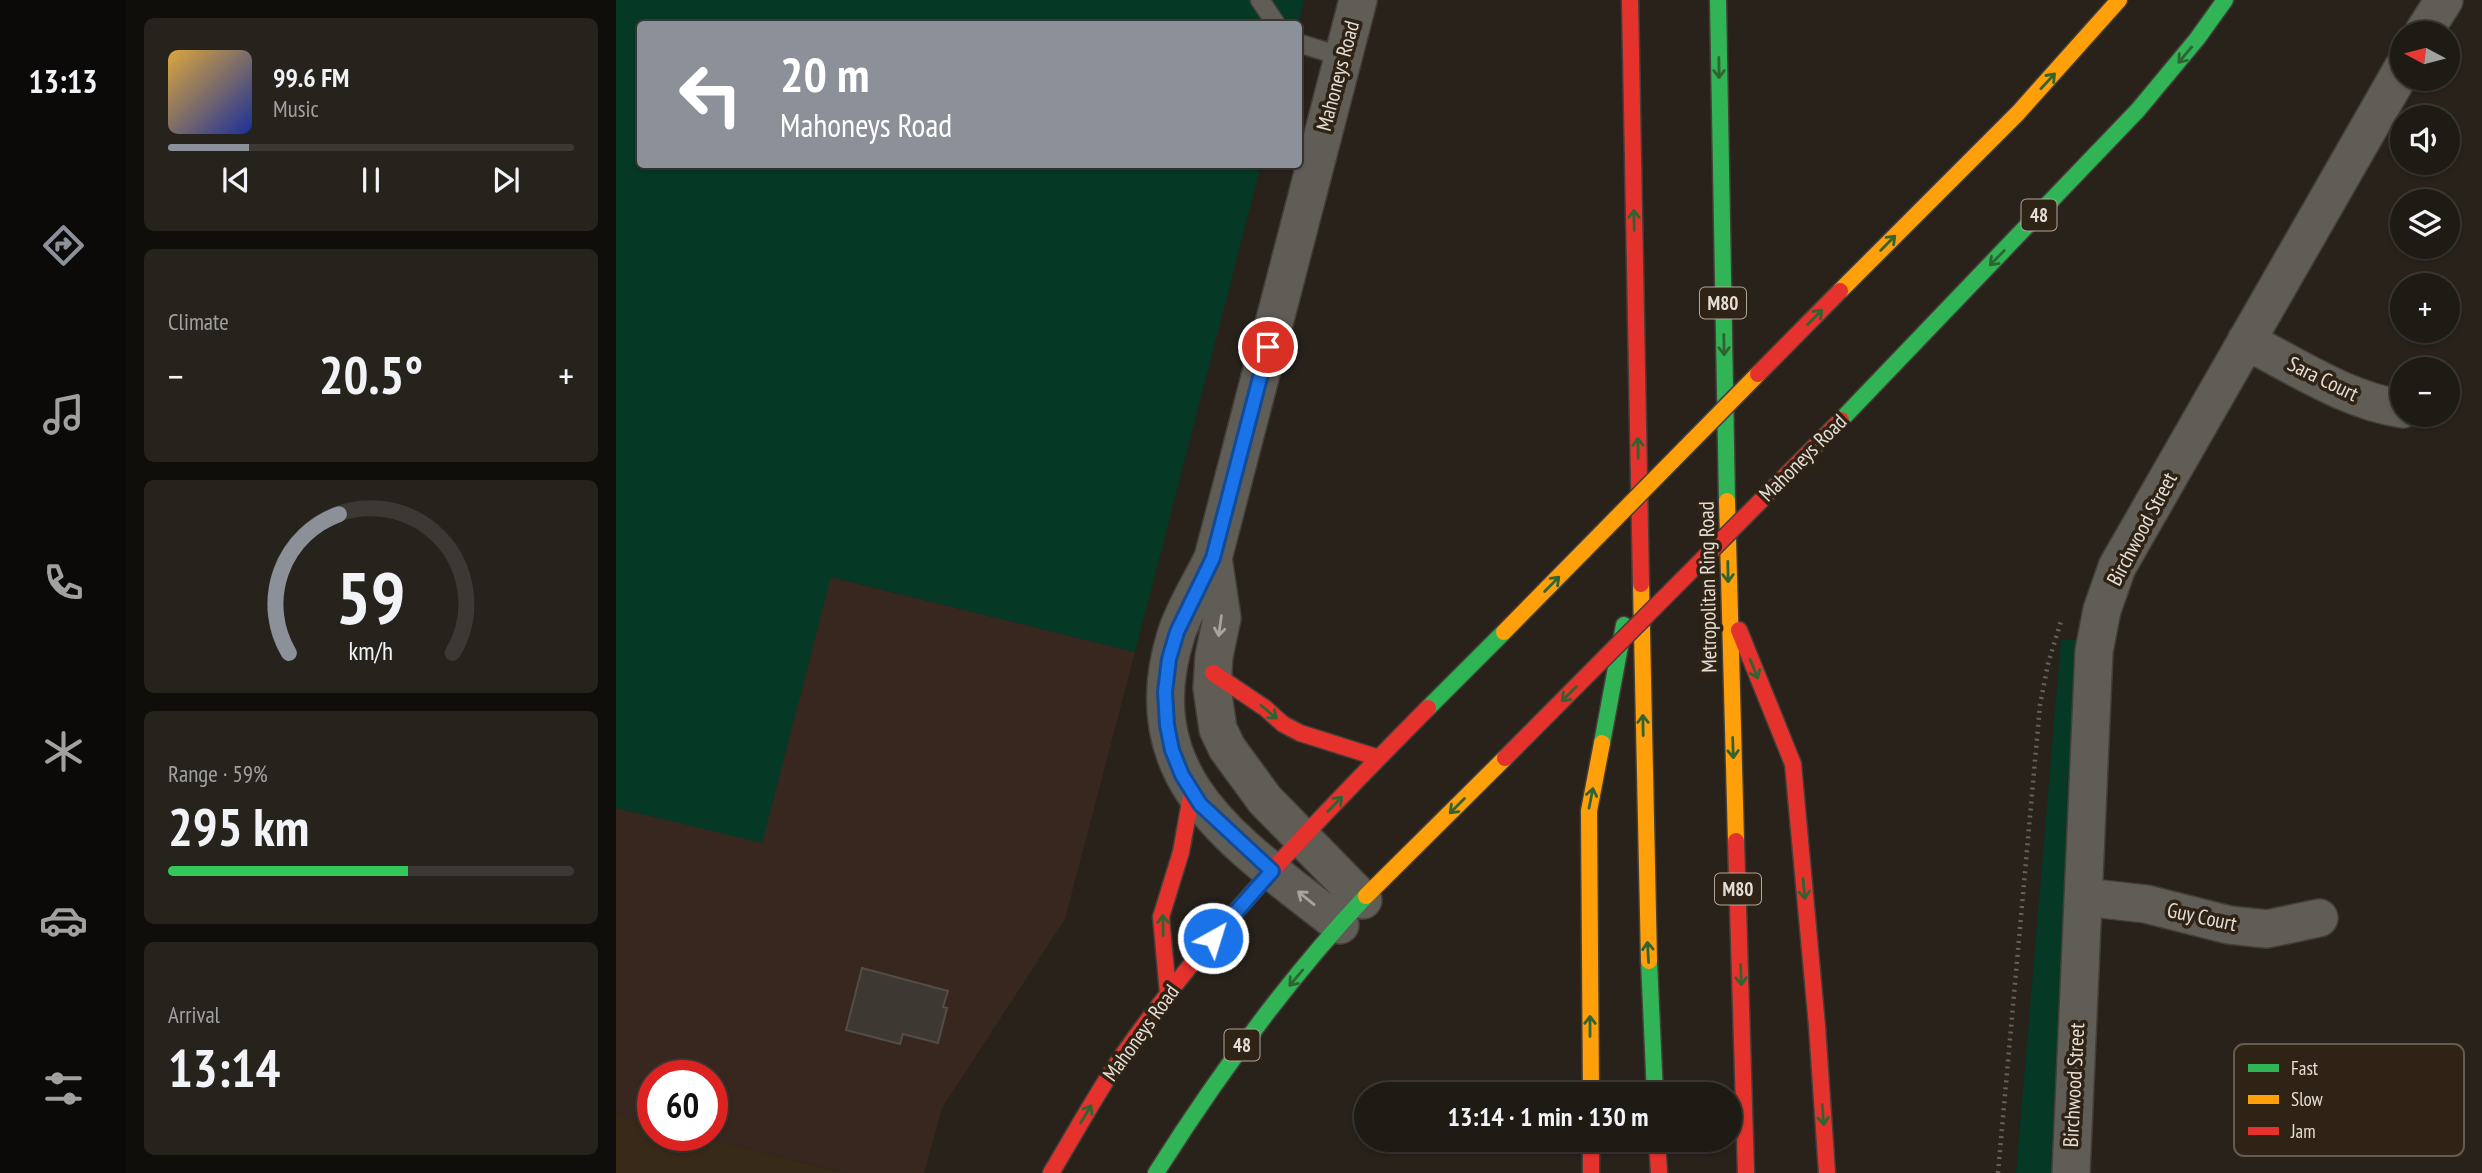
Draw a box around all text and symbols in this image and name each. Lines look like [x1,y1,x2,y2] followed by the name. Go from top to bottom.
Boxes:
[1310,18,1365,134] street label: Mahoneys Road
[2390,21,2460,91] north arrow
[2390,21,2460,427] map controls
[780,42,869,106] text: 20 m
[2177,45,2192,63] one-way arrow
[665,49,756,140] icon: left
[1713,56,1726,79] one-way arrow
[28,60,98,102] text: 13:13
[273,61,349,94] text: 99.6 FM
[2040,73,2057,90] one-way arrow
[273,94,319,123] text: Music
[780,104,952,146] text: Mahoneys Road
[2390,105,2460,175] button: sound
[217,161,255,199] icon: previous
[352,161,390,199] icon: pause
[487,161,525,199] icon: next
[2390,189,2460,259] button: layers
[2022,200,2056,230] road number: 48
[1627,209,1641,232] one-way arrow
[39,221,88,270] icon: directions
[1879,235,1896,252] one-way arrow
[1989,249,2006,266] one-way arrow
[2390,273,2460,343] button: +
[1700,288,1746,318] road number: M80
[168,307,229,336] text: Climate
[1806,308,1823,325] one-way arrow
[1238,317,1298,377] pin
[1249,328,1287,366] icon: arrive
[1717,333,1731,356] one-way arrow
[319,341,423,408] text: 20.5°
[2283,350,2363,407] street label: Sara Court
[168,351,184,400] text: −
[558,351,574,400] text: +
[2390,357,2460,427] button: −
[39,390,88,439] icon: music
[1753,408,1852,507] street label: Mahoneys Road
[1631,437,1645,460] one-way arrow
[2100,467,2183,590] street label: Birchwood Street
[1693,501,1722,673] street label: Metropolitan Ring Road
[336,549,406,643] text: 59
[39,558,88,607] icon: phone
[1721,560,1735,583] one-way arrow
[1544,575,1561,592] one-way arrow
[1213,614,1226,637] one-way arrow
[349,634,393,666] text: km/h
[1749,658,1762,679] one-way arrow
[1561,686,1578,703] one-way arrow
[1260,704,1278,720] one-way arrow
[1636,713,1650,736] one-way arrow
[39,727,88,776] icon: climate
[1727,736,1740,759] one-way arrow
[168,759,268,788] text: Range · 59%
[1585,787,1598,810] one-way arrow
[168,793,309,860] text: 295 km
[1326,795,1343,812] one-way arrow
[1449,798,1466,815] one-way arrow
[1715,874,1761,904] road number: M80
[1798,877,1811,899] one-way arrow
[1298,890,1316,906] one-way arrow
[39,896,88,945] icon: car
[2165,896,2240,937] street label: Guy Court
[1176,901,1250,975] position arrow
[1156,914,1170,937] one-way arrow
[1642,941,1655,964] one-way arrow
[1734,963,1748,986] one-way arrow
[1288,968,1304,986] one-way arrow
[1096,979,1185,1086] street label: Mahoneys Road
[168,1000,220,1029] text: Arrival
[1583,1014,1597,1037] one-way arrow
[2057,1022,2090,1148] street label: Birchwood Street
[1224,1030,1260,1060] road number: 48
[168,1034,280,1101] text: 13:14
[2234,1044,2464,1156] legend
[2291,1056,2319,1080] text: Fast
[637,1060,728,1151] speed limit sign: 60
[39,1064,88,1113] icon: filters
[2291,1087,2324,1111] text: Slow
[1448,1100,1648,1133] text: 13:14 · 1 min · 130 m
[1817,1103,1830,1126] one-way arrow
[1079,1105,1093,1125] one-way arrow
[2290,1119,2316,1143] text: Jam

